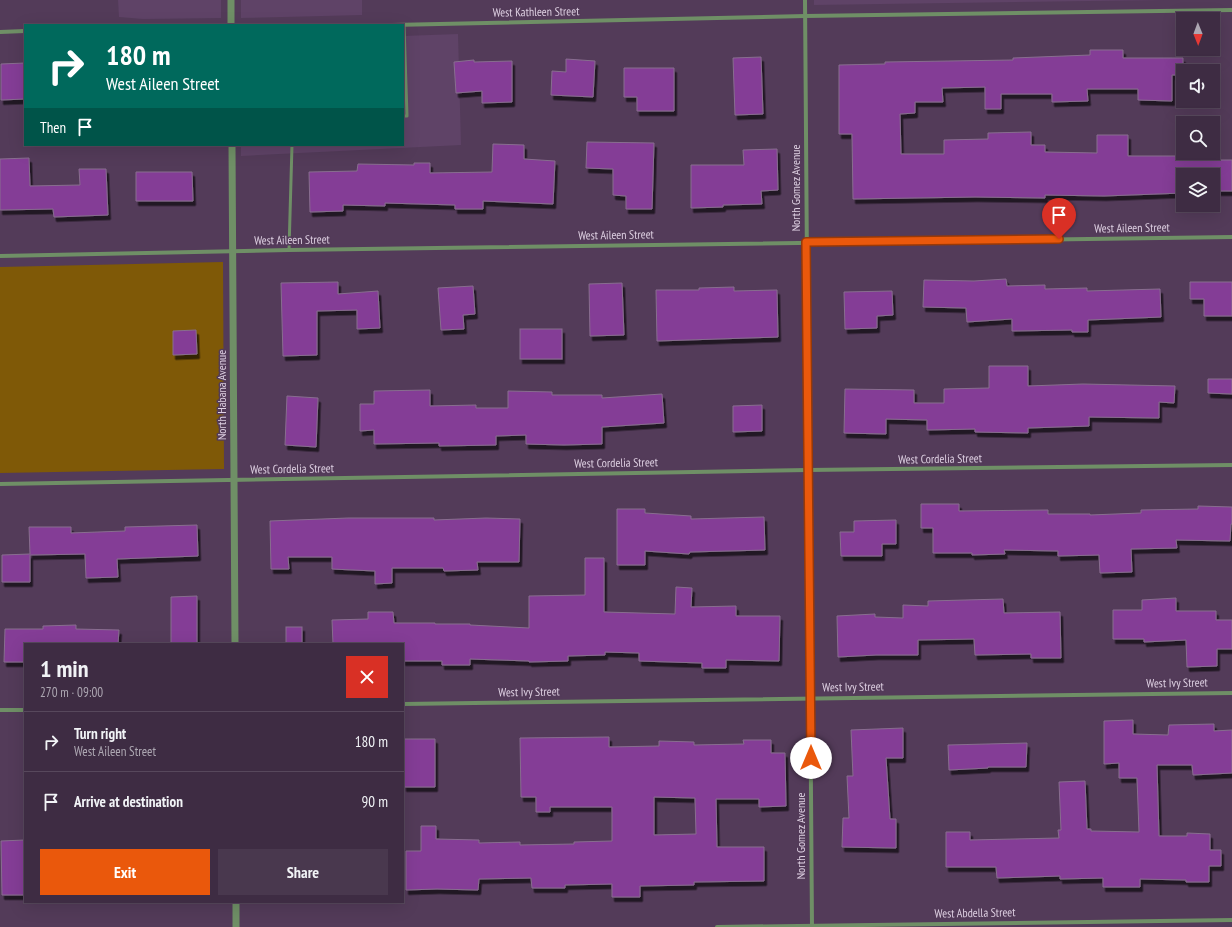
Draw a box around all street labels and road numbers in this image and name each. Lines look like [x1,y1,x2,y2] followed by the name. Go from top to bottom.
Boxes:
[492,3,580,20] street label: West Kathleen Street
[788,145,803,231] street label: North Gomez Avenue
[1094,219,1171,236] street label: West Aileen Street
[578,226,655,243] street label: West Aileen Street
[254,231,331,248] street label: West Aileen Street
[214,350,229,440] street label: North Habana Avenue
[898,450,983,467] street label: West Cordelia Street
[574,454,659,471] street label: West Cordelia Street
[250,460,335,477] street label: West Cordelia Street
[1146,674,1209,691] street label: West Ivy Street
[822,678,885,695] street label: West Ivy Street
[498,683,561,700] street label: West Ivy Street
[793,793,808,879] street label: North Gomez Avenue
[934,904,1016,921] street label: West Abdella Street

